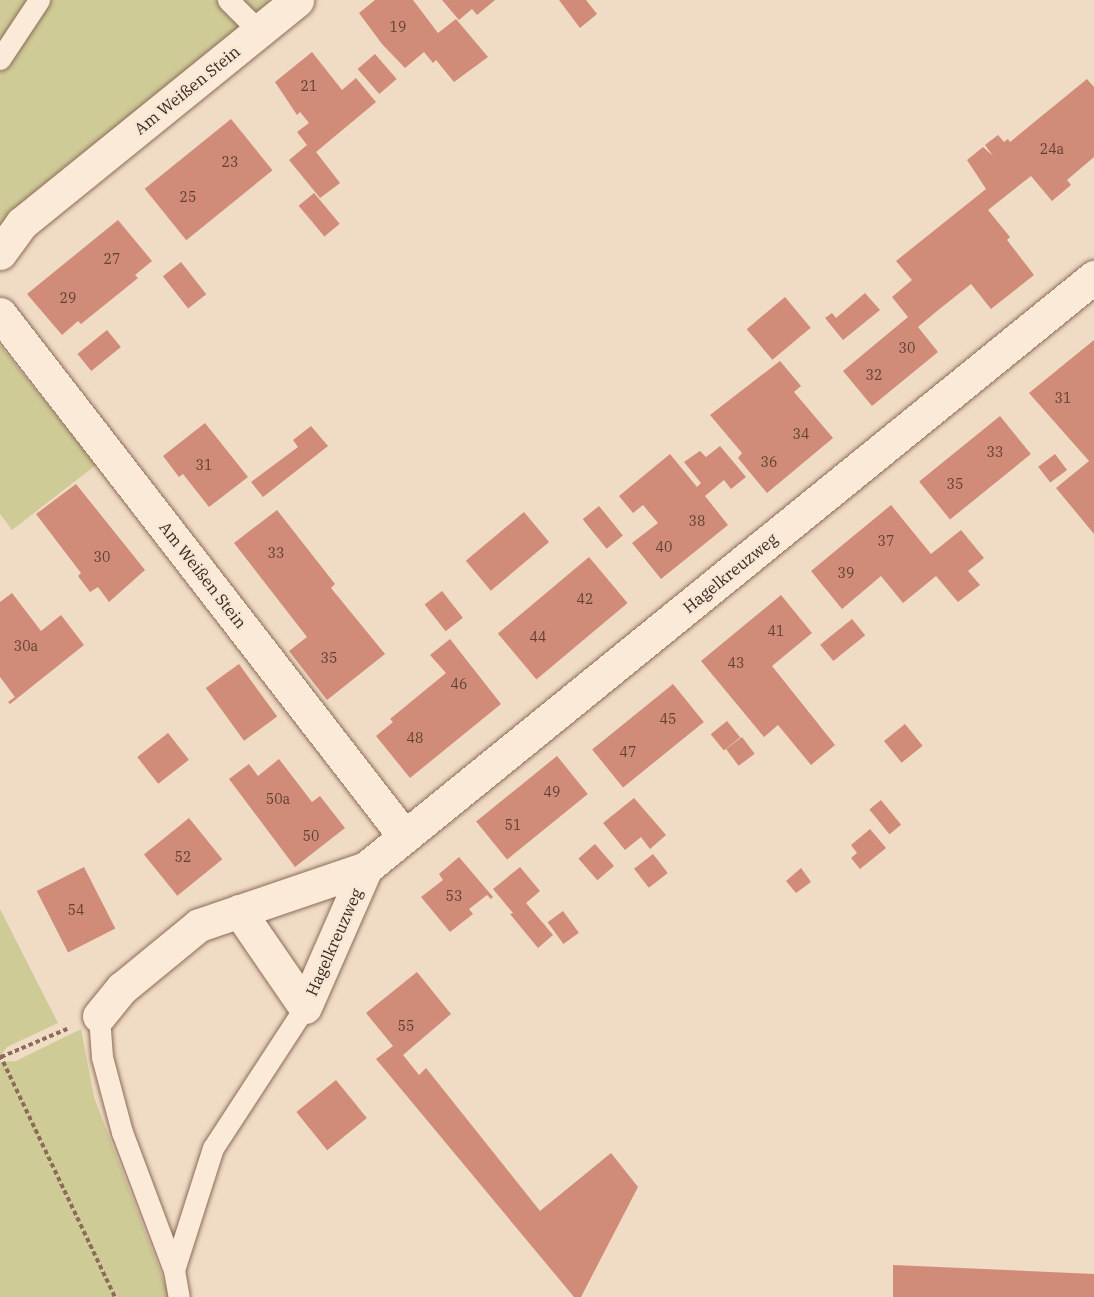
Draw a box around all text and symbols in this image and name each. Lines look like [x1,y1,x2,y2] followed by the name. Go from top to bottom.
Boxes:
[390,19,406,35] house number: 19
[130,42,244,138] street label: Am Weißen Stein
[301,78,317,94] house number: 21
[1040,141,1064,157] house number: 24a
[222,154,238,170] house number: 23
[180,189,196,205] house number: 25
[104,251,120,267] house number: 27
[60,290,76,306] house number: 29
[899,340,915,356] house number: 30
[866,367,882,383] house number: 32
[1055,390,1071,406] house number: 31
[793,426,809,442] house number: 34
[987,444,1003,460] house number: 33
[761,454,777,470] house number: 36
[196,457,212,473] house number: 31
[947,476,963,492] house number: 35
[689,513,705,529] house number: 38
[155,518,251,632] street label: Am Weißen Stein
[679,529,781,617] street label: Hagelkreuzweg
[878,533,894,549] house number: 37
[656,539,672,555] house number: 40
[268,545,284,561] house number: 33
[94,549,110,565] house number: 30
[838,565,854,581] house number: 39
[577,591,593,607] house number: 42
[768,623,784,639] house number: 41
[530,629,546,645] house number: 44
[14,638,38,654] house number: 30a
[321,650,337,666] house number: 35
[728,655,744,671] house number: 43
[451,676,467,692] house number: 46
[660,711,676,727] house number: 45
[407,730,423,746] house number: 48
[620,744,636,760] house number: 47
[544,784,560,800] house number: 49
[266,791,290,807] house number: 50a
[505,817,521,833] house number: 51
[303,828,319,844] house number: 50
[175,849,191,865] house number: 52
[302,885,366,999] street label: Hagelkreuzweg
[446,888,462,904] house number: 53
[68,902,84,918] house number: 54
[398,1018,414,1034] house number: 55

